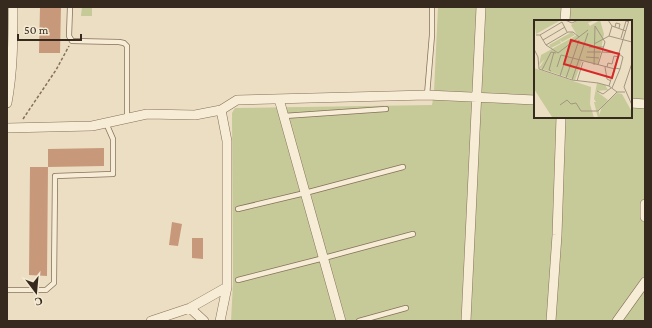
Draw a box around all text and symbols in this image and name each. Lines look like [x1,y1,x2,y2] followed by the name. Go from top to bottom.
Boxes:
[18,16,81,42] scale bar
[534,20,632,118] inset map
[24,23,49,37] text: 50 m
[16,272,56,312] north arrow
[33,295,44,308] text: С

